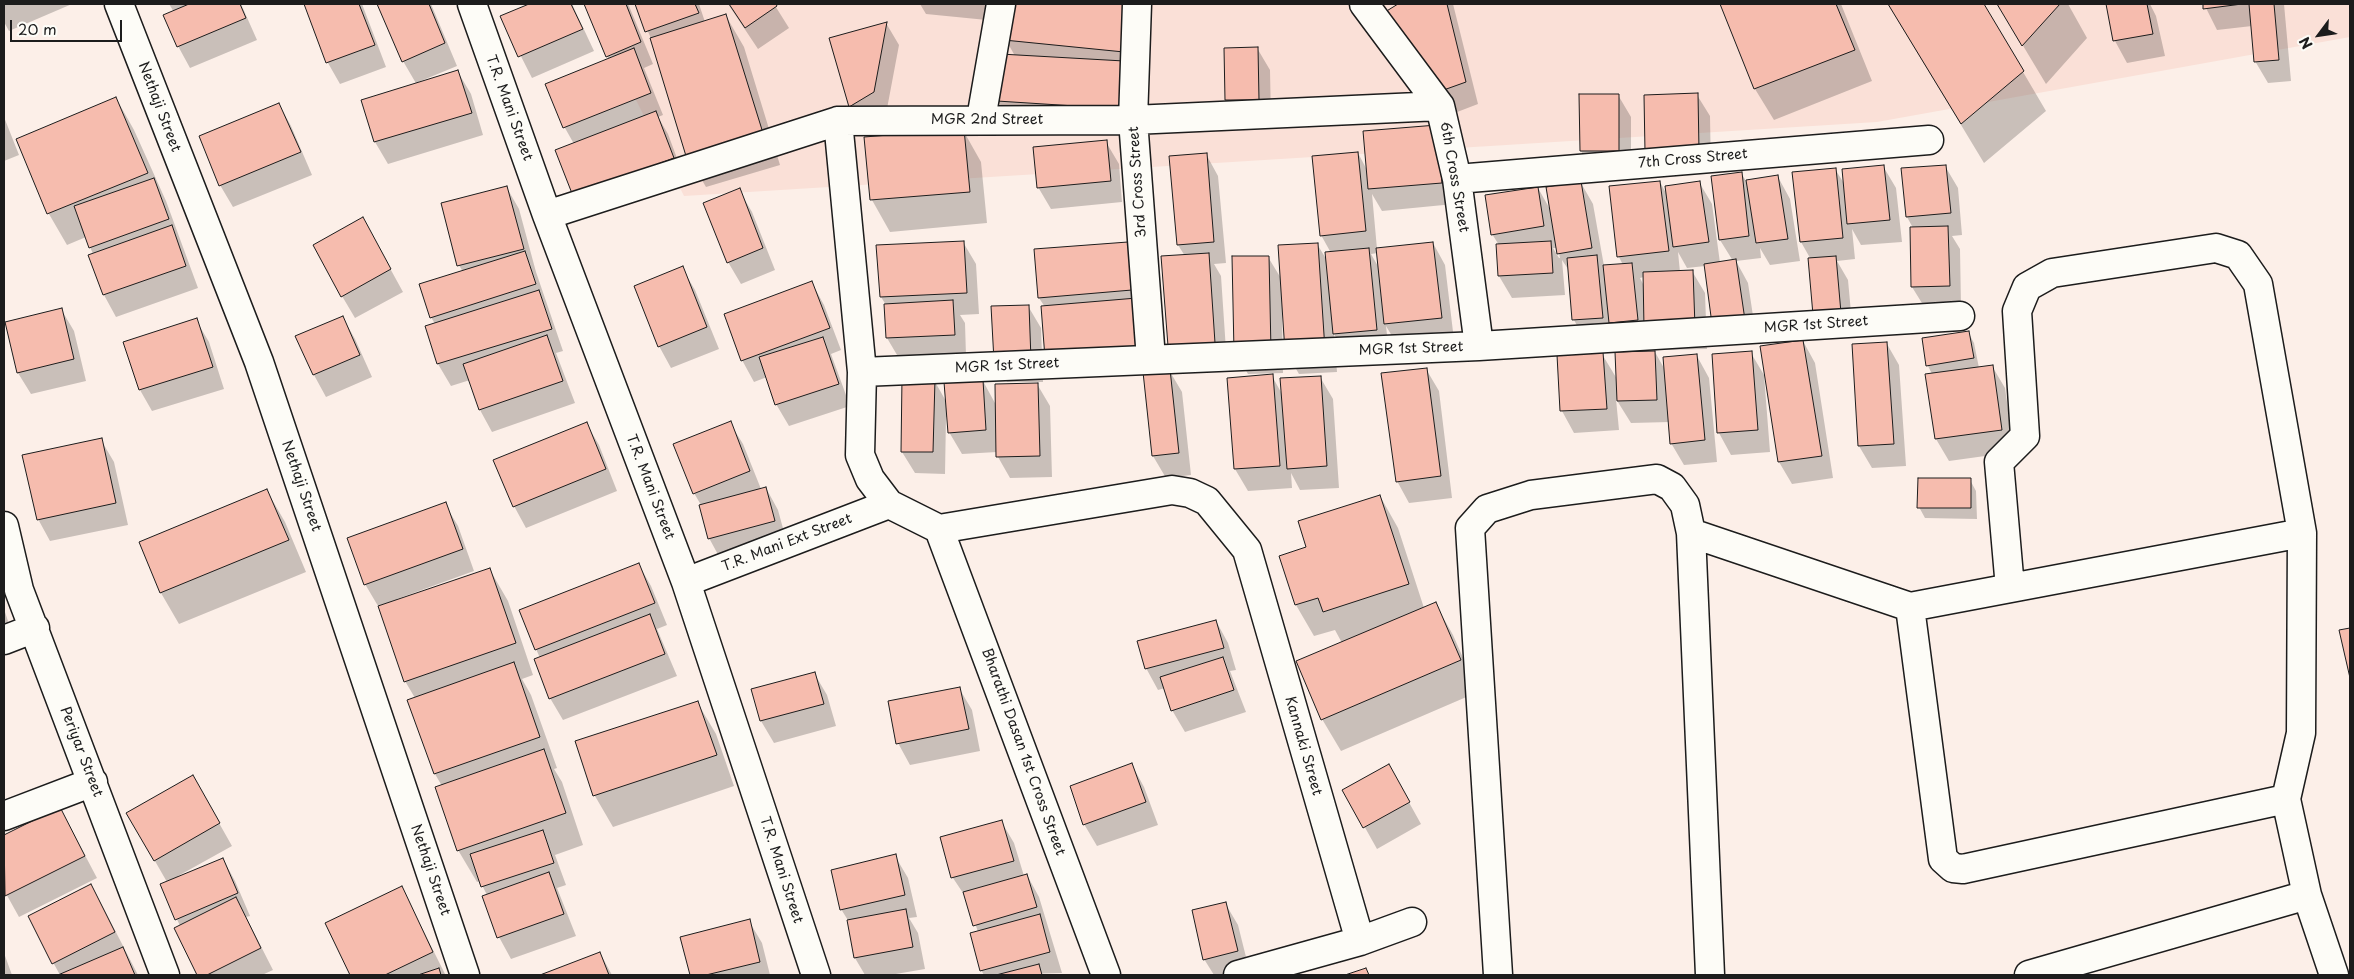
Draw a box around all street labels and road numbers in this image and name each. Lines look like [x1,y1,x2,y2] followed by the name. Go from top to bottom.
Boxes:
[482,53,536,163] street label: T.R. Mani Street
[134,60,184,154] street label: Nethaji Street
[931,112,1043,128] street label: MGR 2nd Street
[1436,120,1472,234] street label: 6th Cross Street
[1126,126,1150,238] street label: 3rd Cross Street
[1638,146,1748,172] street label: 7th Cross Street
[1763,313,1869,337] street label: MGR 1st Street
[1358,339,1464,359] street label: MGR 1st Street
[954,355,1060,377] street label: MGR 1st Street
[622,432,678,542] street label: T.R. Mani Street
[278,438,324,534] street label: Nethaji Street
[720,510,854,576] street label: T.R. Mani Ext Street
[978,646,1068,858] street label: Bharathi Dasan 1st Cross Street
[1281,694,1325,798] street label: Kannaki Street
[56,705,106,799] street label: Periyar Street
[756,815,806,925] street label: T.R. Mani Street
[407,822,453,918] street label: Nethaji Street

